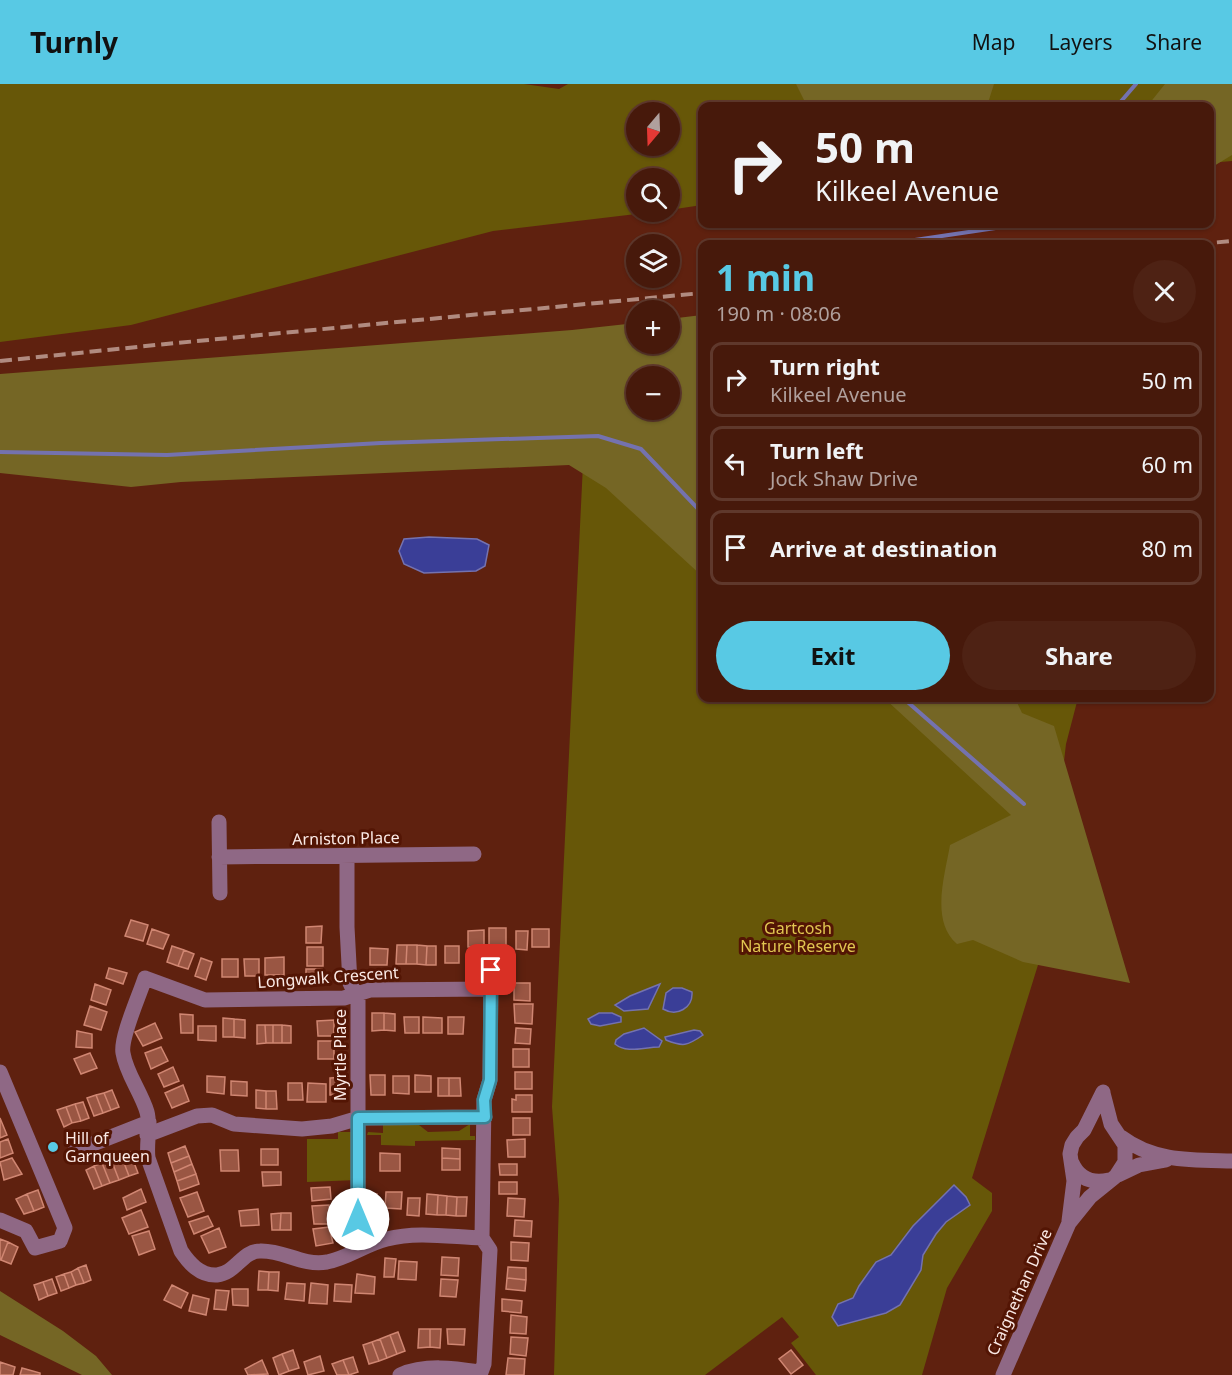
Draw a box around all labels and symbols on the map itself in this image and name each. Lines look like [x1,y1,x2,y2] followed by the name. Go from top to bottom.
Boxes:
[626,102,680,156] north arrow
[292,826,400,850] street label: Arniston Place
[740,917,856,957] park label: Gartcosh Nature Reserve
[465,944,516,995] pin
[257,961,400,993] street label: Longwalk Crescent
[329,1009,351,1101] street label: Myrtle Place
[65,1127,150,1167] place label: Hill of Garnqueen
[46,1140,60,1154] marker: Hill of Garnqueen
[326,1187,390,1251] position arrow
[981,1225,1057,1359] street label: Craignethan Drive

